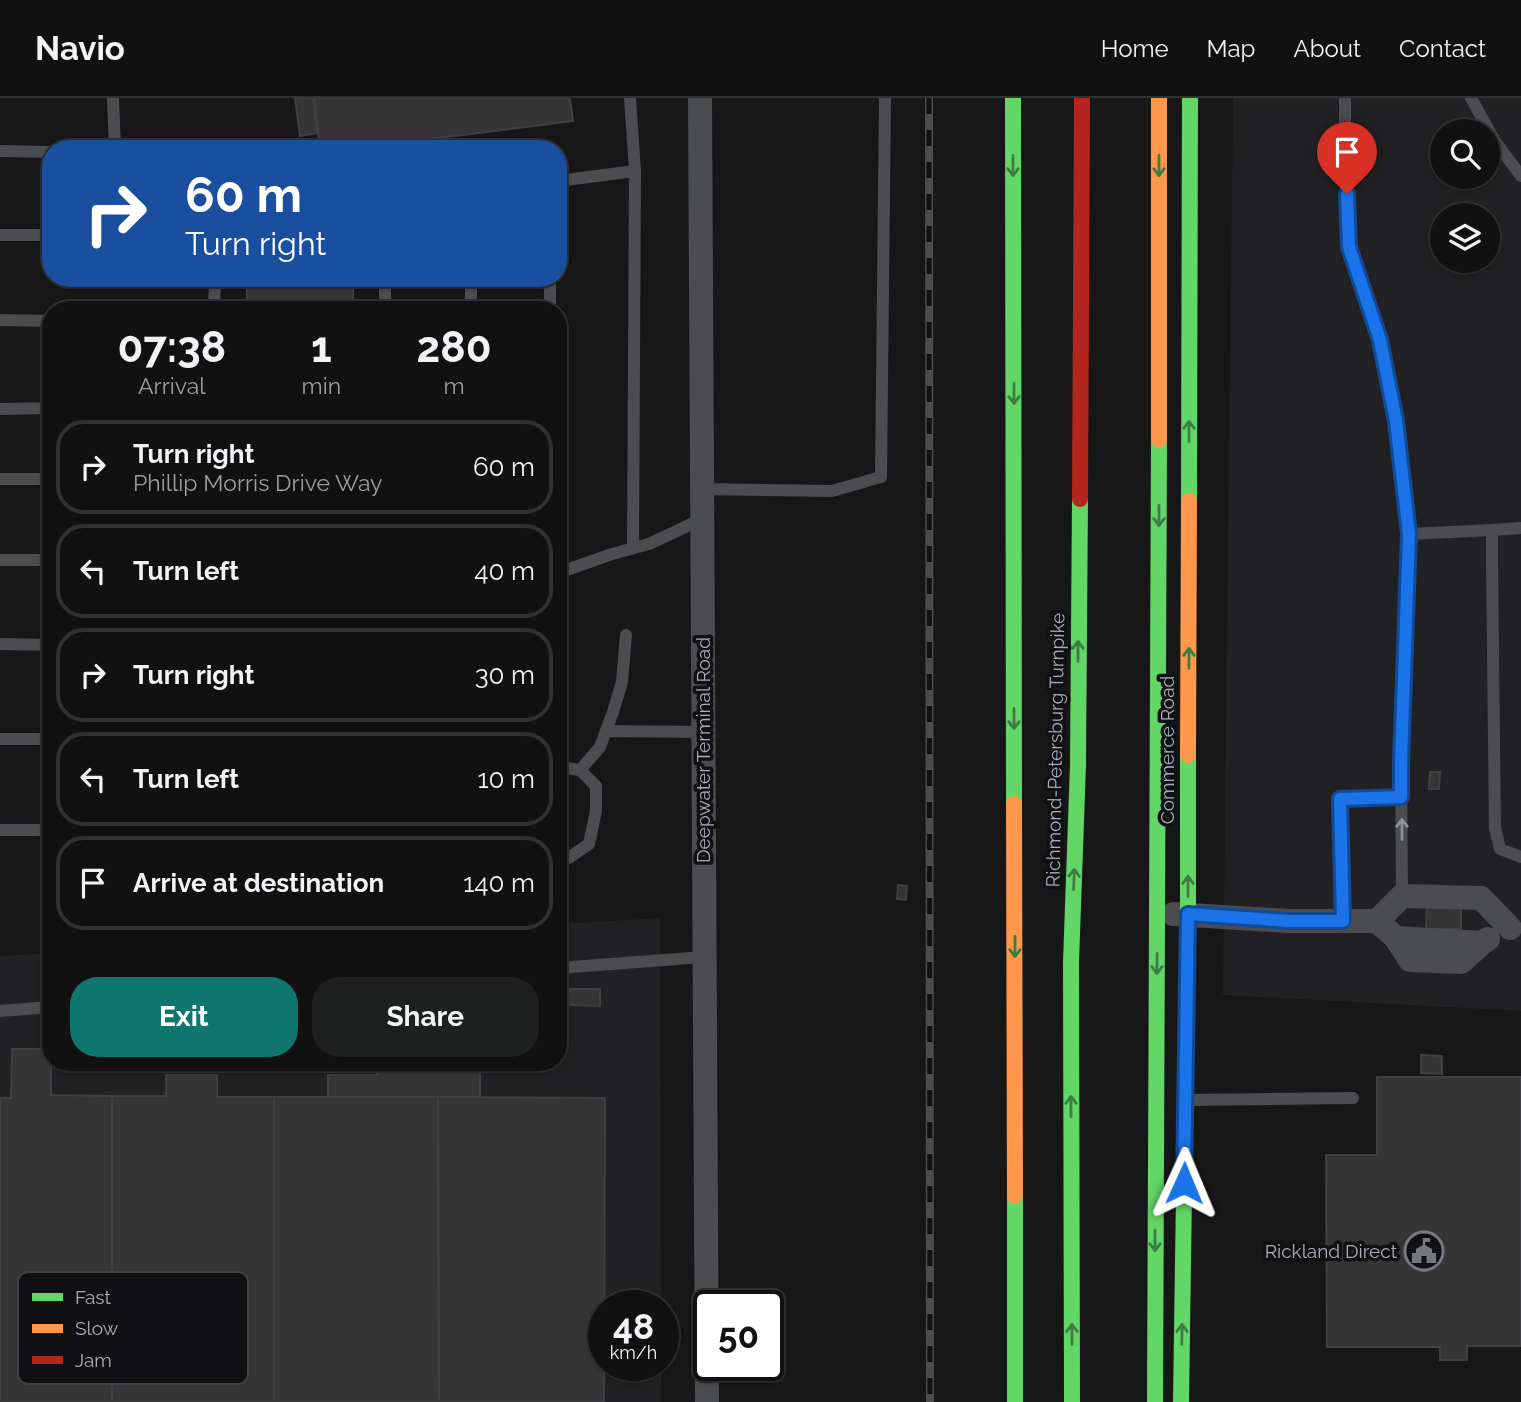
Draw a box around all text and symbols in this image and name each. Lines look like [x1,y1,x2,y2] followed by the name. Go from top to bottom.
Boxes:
[35,29,125,68] text: Navio
[1101,34,1169,63] text: Home
[1207,34,1255,63] text: Map
[1293,34,1361,63] text: About
[1399,34,1486,63] text: Contact
[1430,119,1500,273] map controls
[1430,119,1500,189] button: search
[1317,122,1377,194] pin
[1328,133,1366,171] icon: arrive
[1006,154,1020,177] one-way arrow
[1152,154,1166,177] one-way arrow
[185,166,302,223] text: 60 m
[70,168,161,259] icon: right
[1430,203,1500,273] button: layers
[185,225,326,262] text: Turn right
[118,323,226,372] text: 07:38
[311,323,332,372] text: 1
[417,323,491,372] text: 280
[138,372,206,399] text: Arrival
[302,372,341,399] text: min
[443,372,465,399] text: m
[1007,382,1021,405] one-way arrow
[1182,420,1196,443] one-way arrow
[133,439,254,469] text: Turn right
[74,448,112,486] icon: right
[473,452,535,482] text: 60 m
[133,469,383,496] text: Phillip Morris Drive Way
[1152,504,1166,527] one-way arrow
[74,552,112,590] icon: left
[133,556,239,586] text: Turn left
[474,556,535,586] text: 40 m
[1042,613,1068,887] street label: Richmond-Petersburg Turnpike
[692,637,714,863] street label: Deepwater Terminal Road
[1072,640,1085,663] one-way arrow
[1182,647,1196,670] one-way arrow
[74,656,112,694] icon: right
[133,660,254,690] text: Turn right
[475,660,535,690] text: 30 m
[1156,676,1178,824] street label: Commerce Road
[1007,707,1021,730] one-way arrow
[74,760,112,798] icon: left
[133,764,239,794] text: Turn left
[477,764,535,794] text: 10 m
[1395,817,1408,840] one-way arrow
[74,864,112,902] icon: arrive
[133,868,384,898] text: Arrive at destination
[463,868,535,898] text: 140 m
[1067,868,1080,891] one-way arrow
[1181,875,1195,898] one-way arrow
[1008,935,1022,958] one-way arrow
[1150,952,1164,975] one-way arrow
[70,977,298,1057] button: Exit
[312,977,539,1057] button: Share
[1064,1095,1078,1118] one-way arrow
[1147,1146,1221,1220] position arrow
[1148,1229,1162,1252] one-way arrow
[1403,1230,1445,1272] public building icon: Rickland Direct
[1265,1240,1398,1262] place label: Rickland Direct
[18,1272,248,1384] legend
[75,1286,111,1308] text: Fast
[693,1290,784,1381] speed limit sign: 50
[613,1306,654,1347] text: 48
[75,1317,119,1339] text: Slow
[1065,1323,1079,1346] one-way arrow
[1175,1323,1188,1346] one-way arrow
[610,1342,657,1363] text: km/h
[75,1349,112,1371] text: Jam

